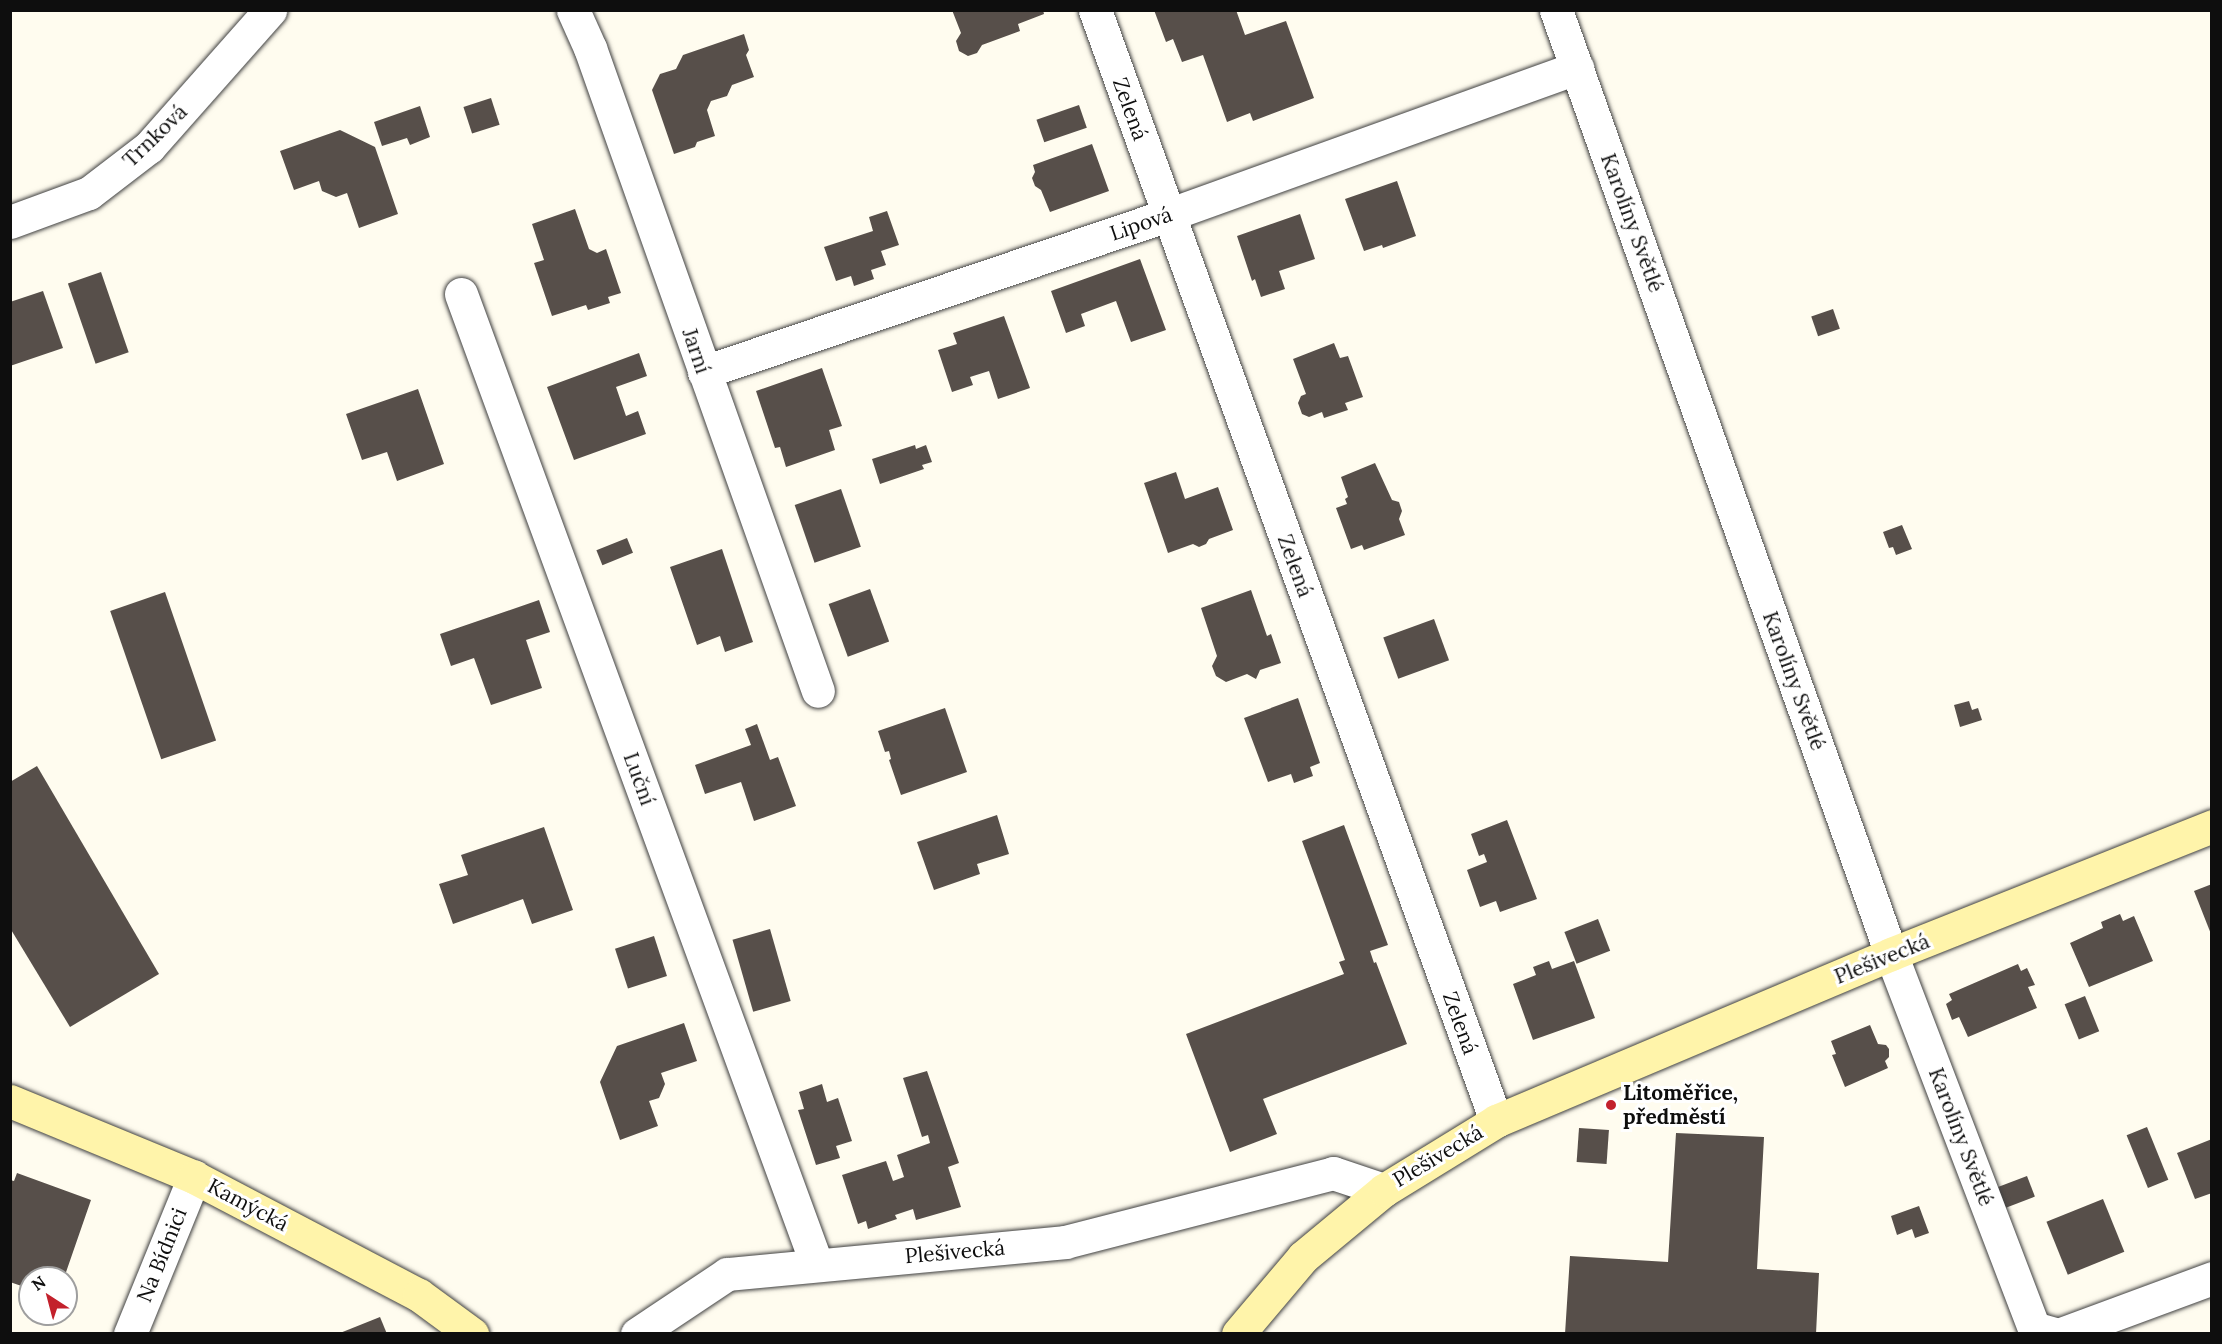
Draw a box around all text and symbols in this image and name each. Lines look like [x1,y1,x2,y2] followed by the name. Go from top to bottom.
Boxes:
[1107,74,1153,144] street label: Zelená
[118,99,192,173] street label: Trnková
[1595,150,1669,296] street label: Karolíny Světlé
[1107,202,1175,246] street label: Lipová
[677,325,715,377] street label: Jarní
[1272,531,1318,601] street label: Zelená
[1757,608,1831,754] street label: Karolíny Světlé
[618,749,660,809] street label: Luční
[1831,929,1933,989] street label: Plešivecká
[1437,988,1483,1058] street label: Zelená
[1923,1064,1999,1210] street label: Karolíny Světlé
[1623,1080,1738,1130] place label: Litoměřice, předměstí
[1604,1098,1618,1112] marker: Litoměřice, předměstí
[1388,1119,1488,1193] street label: Plešivecká
[203,1173,293,1237] street label: Kamýcká
[132,1204,192,1306] street label: Na Bídnici
[904,1235,1006,1269] street label: Plešivecká
[18,1266,78,1326] north arrow
[28,1271,49,1295] text: N

